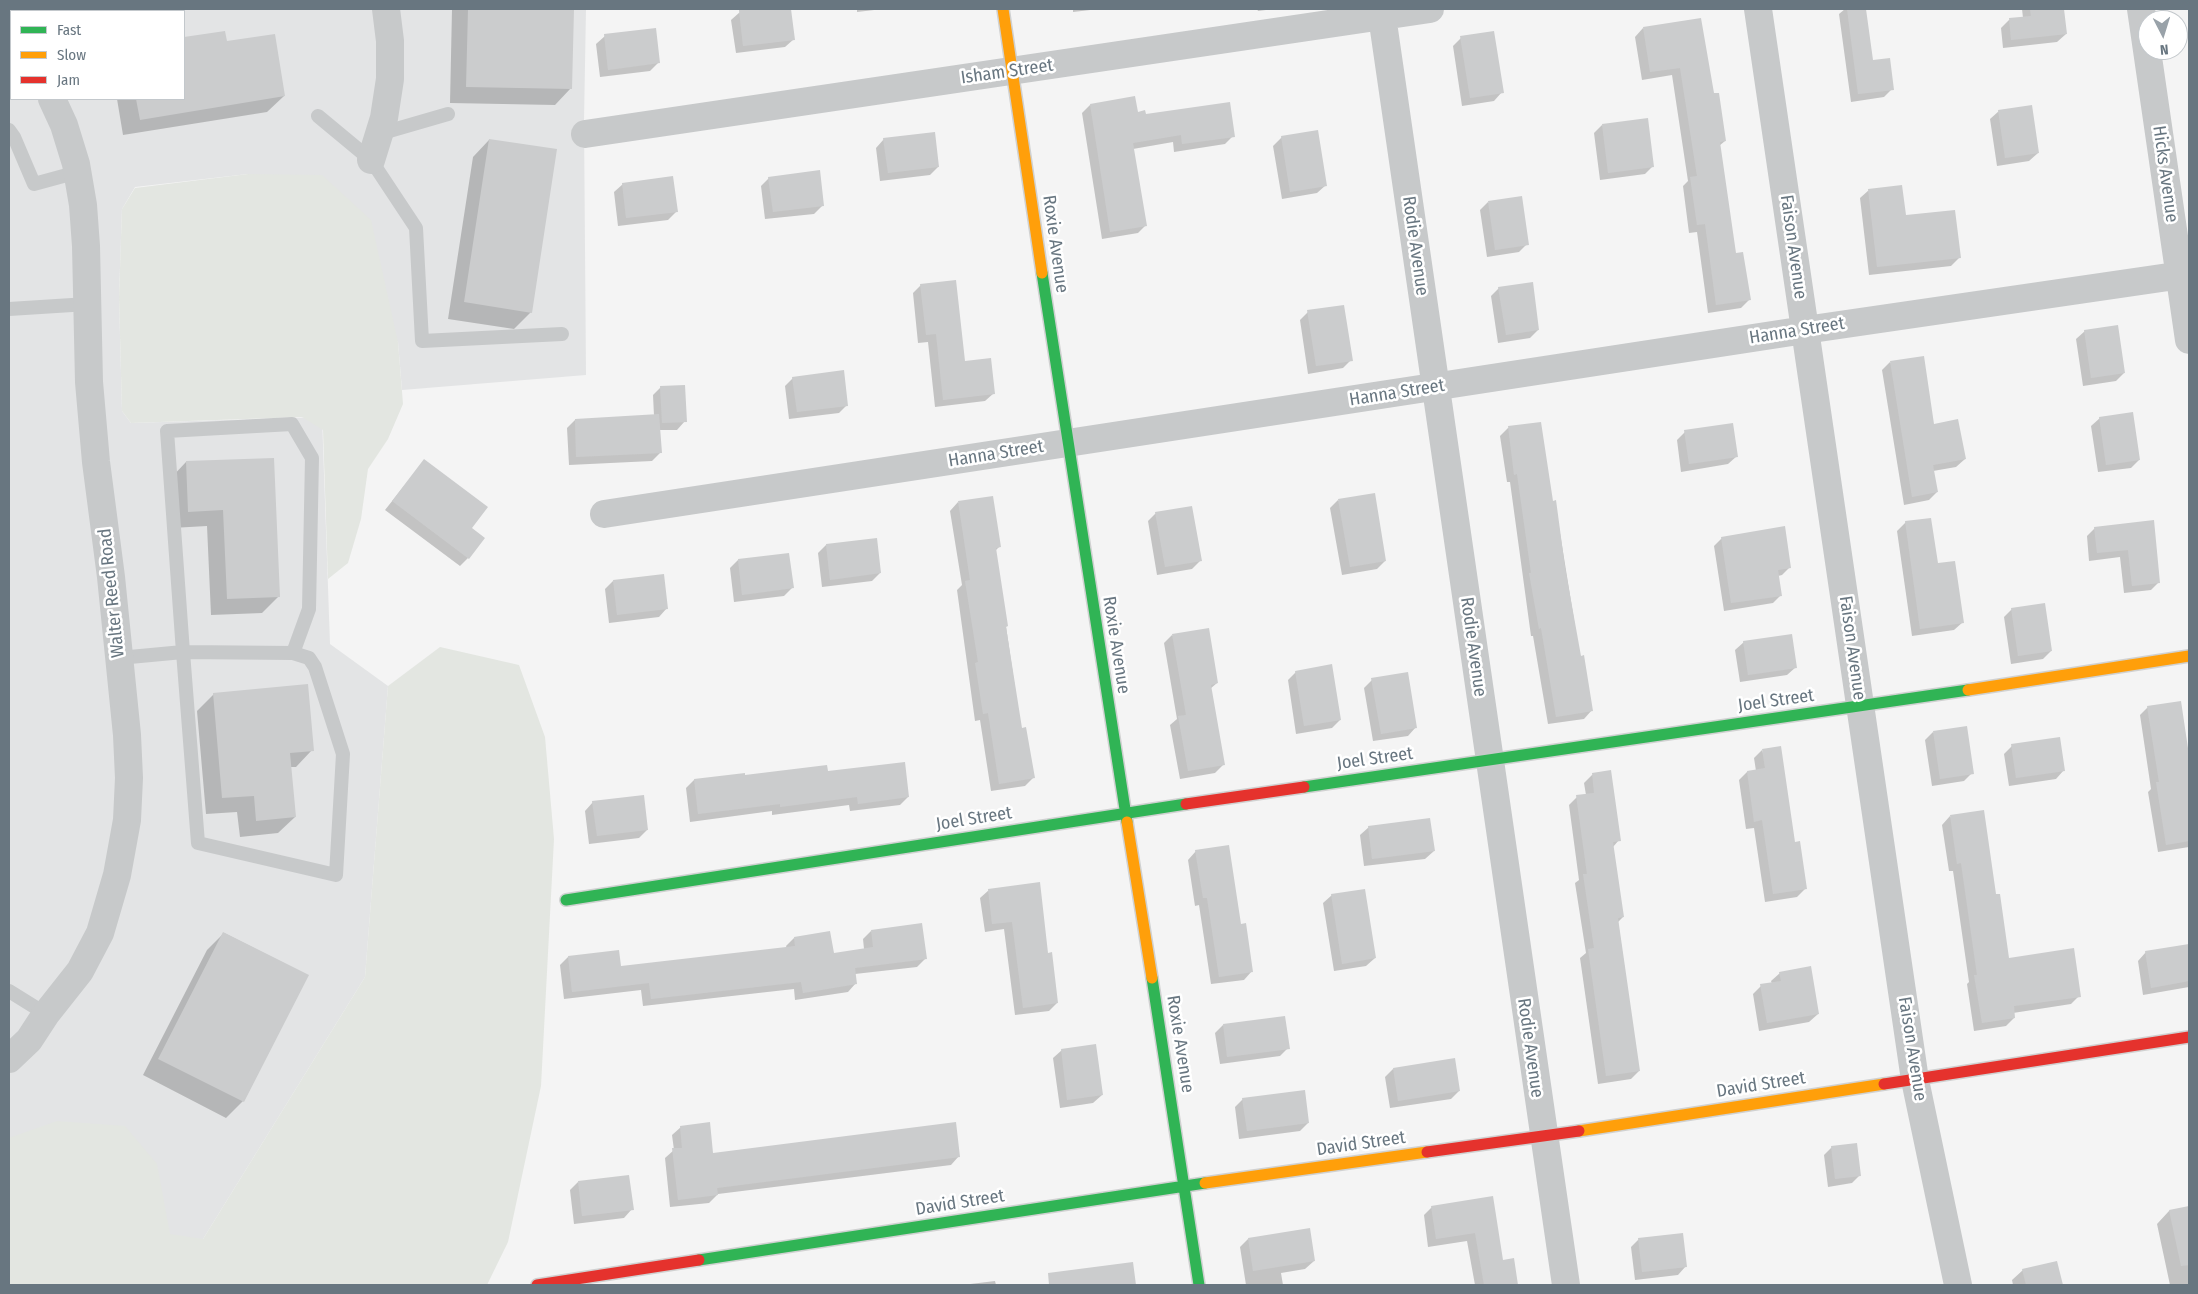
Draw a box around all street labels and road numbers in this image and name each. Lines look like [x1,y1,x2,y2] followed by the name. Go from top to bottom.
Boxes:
[959,55,1055,89] street label: Isham Street
[2148,124,2182,224] street label: Hicks Avenue
[1775,193,1811,301] street label: Faison Avenue
[1037,194,1073,294] street label: Roxie Avenue
[1397,195,1433,297] street label: Rodie Avenue
[1748,313,1846,349] street label: Hanna Street
[1348,375,1446,411] street label: Hanna Street
[947,436,1045,472] street label: Hanna Street
[94,527,130,659] street label: Walter Reed Road
[1834,594,1870,702] street label: Faison Avenue
[1098,595,1134,695] street label: Roxie Avenue
[1455,596,1491,698] street label: Rodie Avenue
[1737,685,1815,717] street label: Joel Street
[1336,743,1414,775] street label: Joel Street
[935,802,1013,836] street label: Joel Street
[1162,994,1198,1094] street label: Roxie Avenue
[1893,995,1931,1103] street label: Faison Avenue
[1512,997,1548,1099] street label: Rodie Avenue
[1715,1067,1807,1103] street label: David Street
[1315,1127,1407,1161] street label: David Street
[914,1185,1006,1221] street label: David Street

